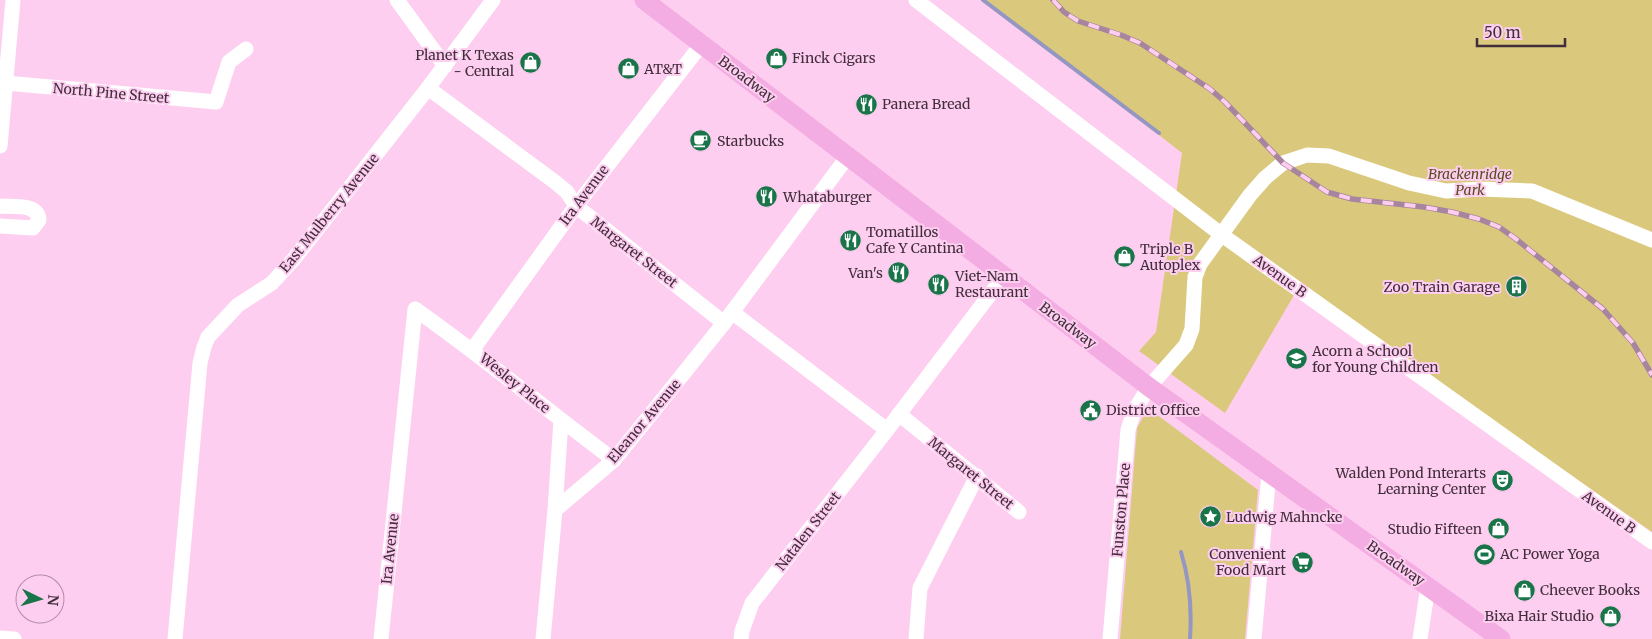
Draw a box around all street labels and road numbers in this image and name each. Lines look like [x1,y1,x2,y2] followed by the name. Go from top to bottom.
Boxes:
[715,52,780,107] street label: Broadway
[52,79,170,107] street label: North Pine Street
[275,150,383,276] street label: East Mulberry Avenue
[555,161,613,229] street label: Ira Avenue
[587,212,681,292] street label: Margaret Street
[1249,250,1310,301] street label: Avenue B
[1036,298,1101,353] street label: Broadway
[475,348,554,417] street label: Wesley Place
[604,375,684,467] street label: Eleanor Avenue
[924,433,1018,514] street label: Margaret Street
[1108,462,1134,558] street label: Funston Place
[1578,486,1639,537] street label: Avenue B
[772,487,845,574] street label: Natalen Street
[377,513,403,585] street label: Ira Avenue
[1363,536,1429,590] street label: Broadway

